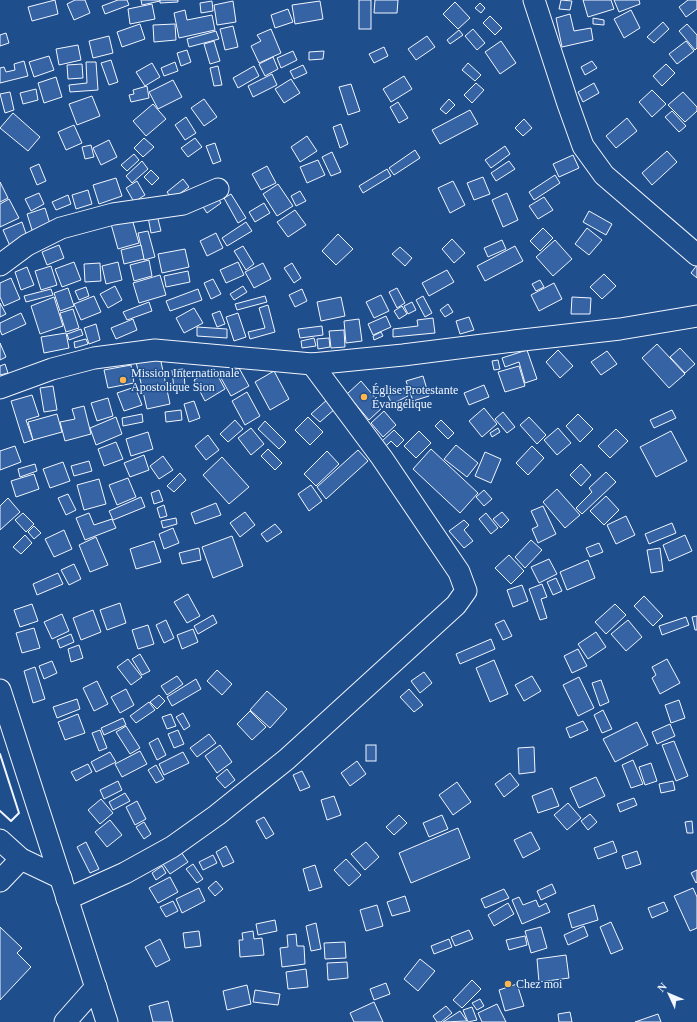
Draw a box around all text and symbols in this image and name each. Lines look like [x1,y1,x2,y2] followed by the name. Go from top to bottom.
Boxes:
[131,366,239,394] place label: Mission Internationale Apostolique Sion
[118,375,128,385] marker: Mission Internationale Apostolique Sion
[372,383,458,411] place label: Église Protestante Évangélique
[359,392,369,402] marker: Église Protestante Évangélique
[649,974,689,1014] north arrow
[516,977,563,991] place label: Chez moi
[503,979,513,989] marker: Chez moi
[655,980,669,994] text: N

